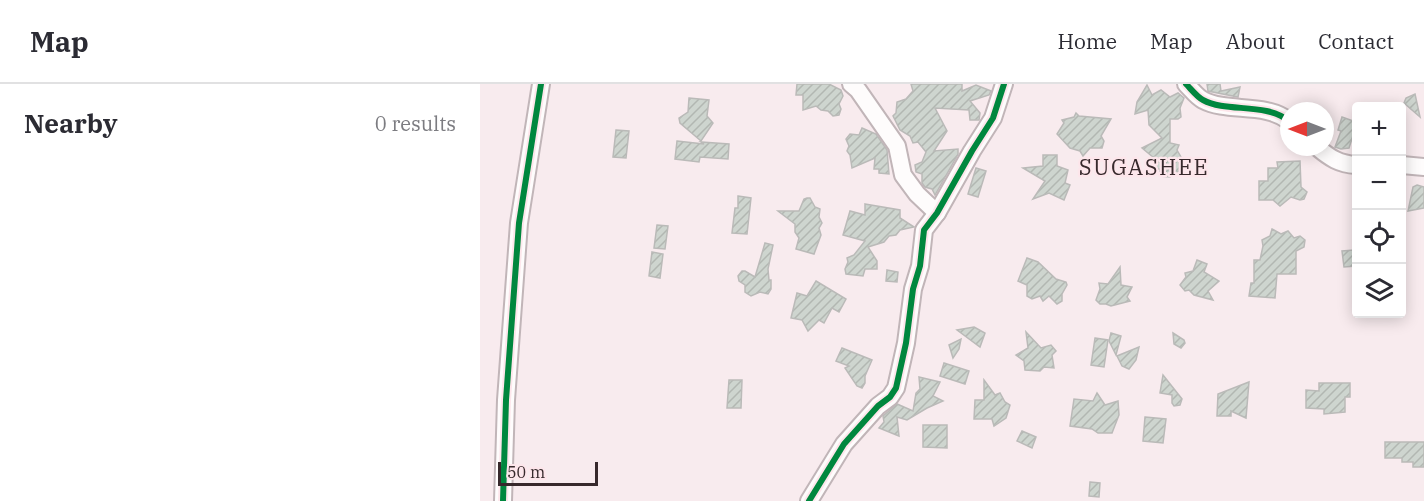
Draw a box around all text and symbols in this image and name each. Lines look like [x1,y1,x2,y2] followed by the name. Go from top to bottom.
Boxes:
[30,23,89,60] text: Map
[1057,27,1117,55] text: Home
[1150,27,1193,55] text: Map
[1226,27,1285,55] text: About
[1318,27,1394,55] text: Contact
[1280,102,1334,156] north arrow
[1352,102,1406,318] map controls
[1352,102,1406,156] button: +
[24,106,118,140] text: Nearby
[375,110,456,137] text: 0 results
[1079,152,1209,181] district label: SUGASHEE
[1352,156,1406,210] button: −
[1352,210,1406,264] button: locate
[1352,264,1406,318] button: layers
[498,459,598,486] scale bar
[507,462,545,482] text: 50 m

